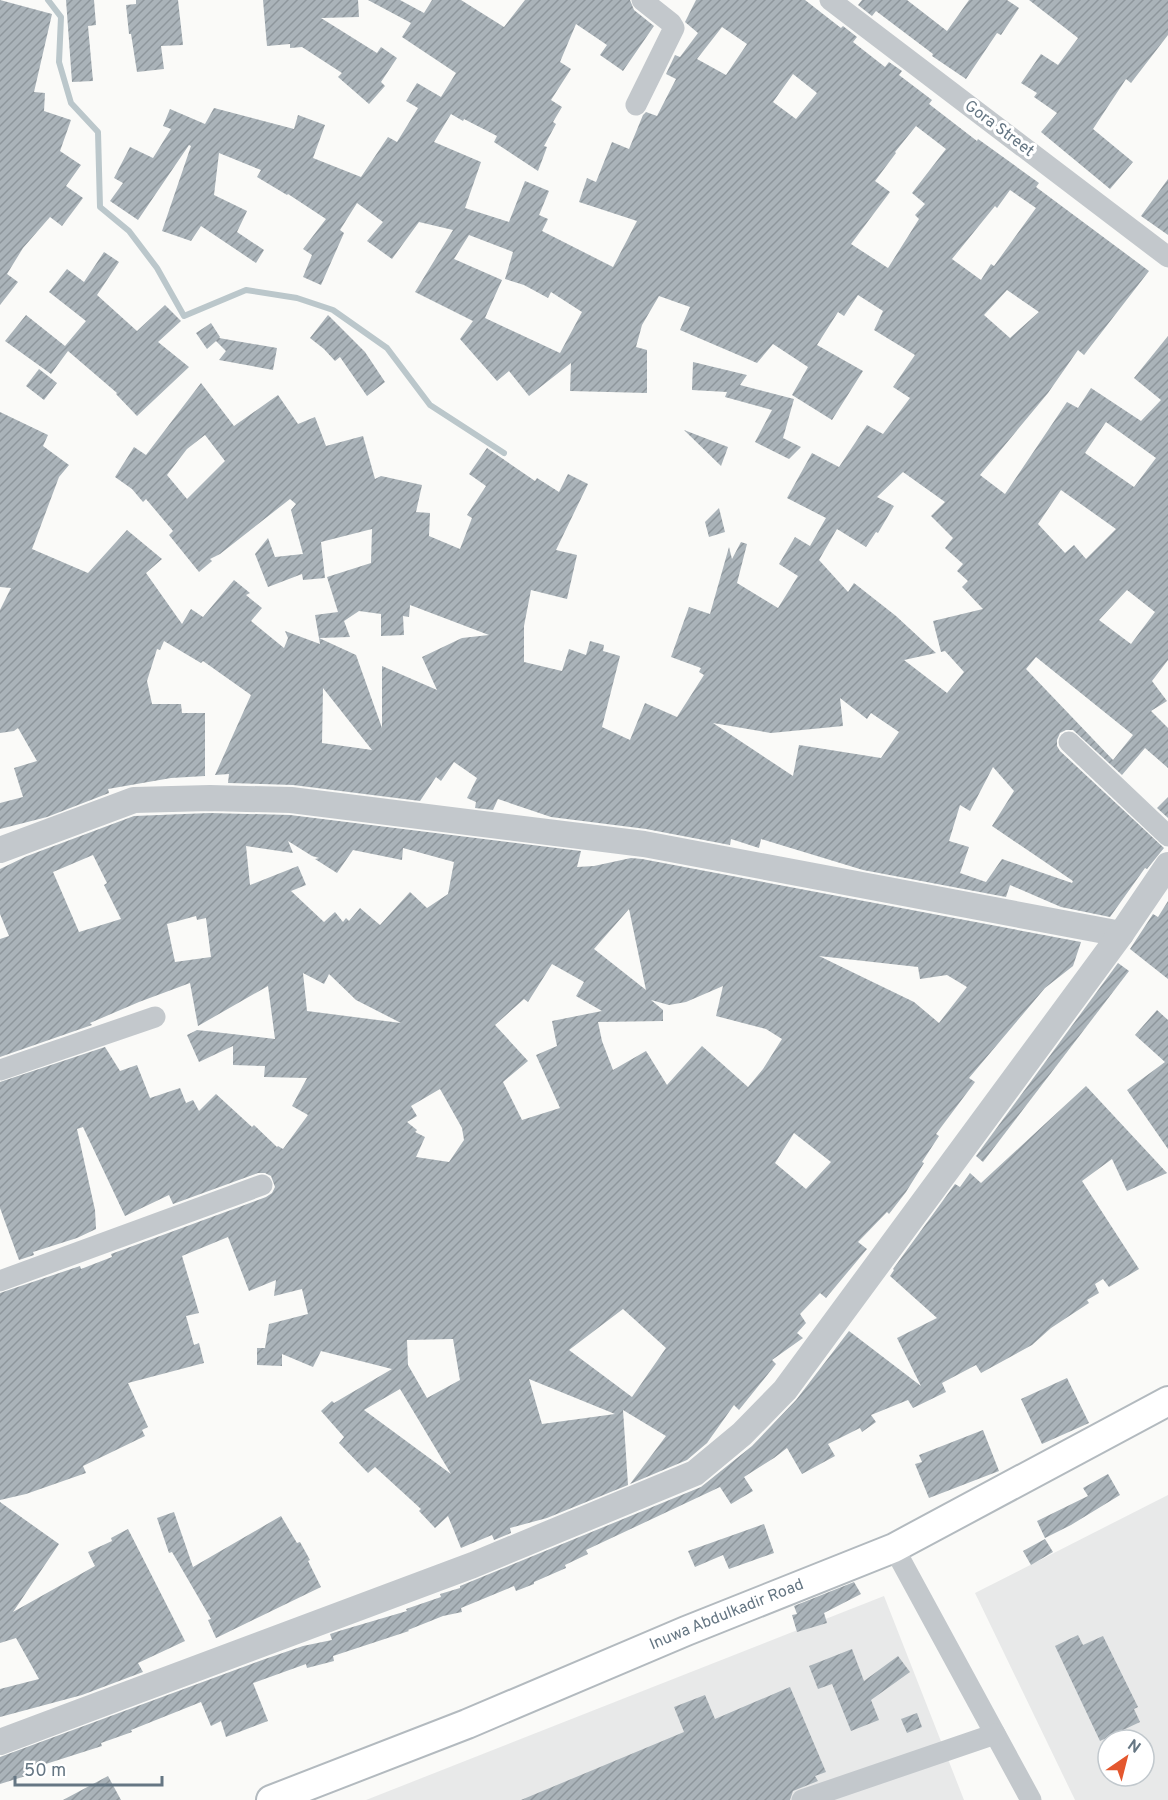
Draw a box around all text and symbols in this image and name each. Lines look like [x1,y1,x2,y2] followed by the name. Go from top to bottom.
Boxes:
[960,96,1038,162] street label: Gora Street
[647,1575,807,1655] street label: Inuwa Abdulkadir Road
[1096,1728,1156,1788] north arrow
[1123,1736,1144,1759] text: N
[15,1749,162,1787] scale bar
[24,1760,66,1783] text: 50 m

